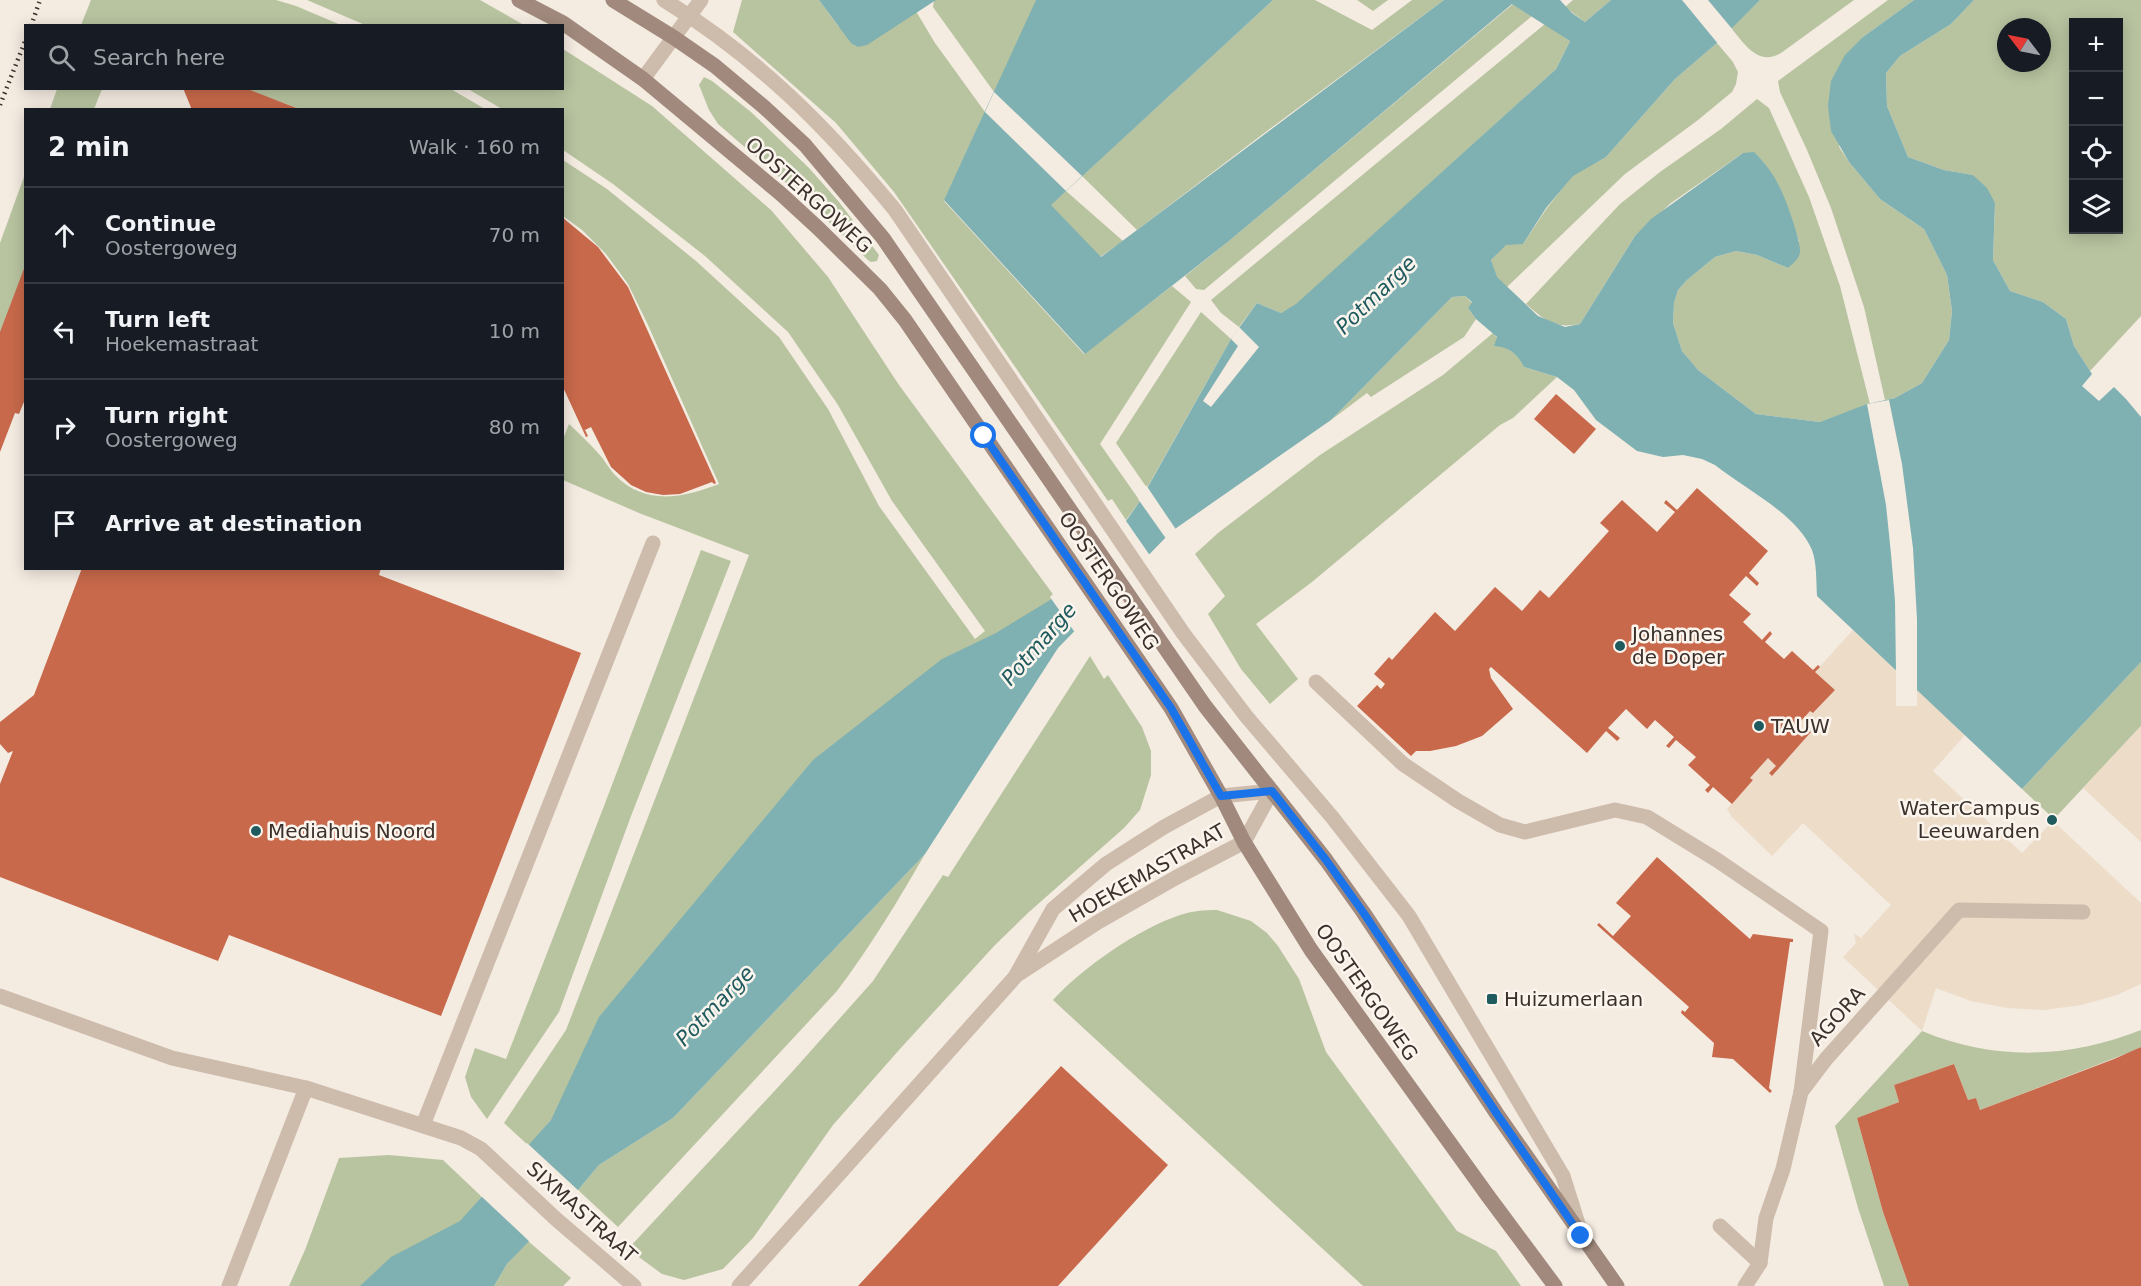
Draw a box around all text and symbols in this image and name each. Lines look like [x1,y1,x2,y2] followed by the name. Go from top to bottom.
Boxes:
[1997,18,2051,72] north arrow
[2069,18,2123,234] map controls
[2069,18,2123,72] button: +
[24,24,564,90] search box
[45,41,78,74] icon: search
[93,45,225,70] text: Search here
[2069,72,2123,126] button: −
[2069,126,2123,180] button: locate
[48,132,130,162] text: 2 min
[741,132,877,258] street label: OOSTERGOWEG
[409,135,540,159] text: Walk · 160 m
[2069,180,2123,234] button: layers
[105,211,216,236] text: Continue
[48,219,81,252] icon: ahead
[489,223,540,247] text: 70 m
[105,236,238,260] text: Oostergoweg
[1331,251,1421,339] water label: Potmarge
[105,307,210,332] text: Turn left
[48,315,81,348] icon: left
[489,319,540,343] text: 10 m
[105,332,258,356] text: Hoekemastraat
[105,403,228,428] text: Turn right
[48,411,81,444] icon: right
[489,415,540,439] text: 80 m
[970,422,996,448] route start
[105,428,238,452] text: Oostergoweg
[48,507,81,540] icon: arrive
[1054,507,1164,655] street label: OOSTERGOWEG
[105,511,362,536] text: Arrive at destination
[996,598,1082,690] water label: Potmarge
[1630,622,1725,669] place label: Johannes de Doper
[1613,639,1627,653] marker: Johannes de Doper
[1770,714,1830,738] place label: TAUW
[1752,719,1766,733] marker: TAUW
[1899,796,2040,843] place label: WaterCampus Leeuwarden
[2045,813,2059,827] marker: WaterCampus Leeuwarden
[1064,818,1230,928] street label: HOEKEMASTRAAT
[268,819,436,843] place label: Mediahuis Noord
[249,824,263,838] marker: Mediahuis Noord
[1311,919,1423,1065] street label: OOSTERGOWEG
[671,961,759,1051] water label: Potmarge
[1804,981,1870,1051] street label: AGORA
[1504,987,1643,1011] place label: Huizumerlaan
[1485,992,1499,1006] marker: Huizumerlaan
[522,1156,643,1268] street label: SIXMASTRAAT
[1567,1222,1593,1248] route end

